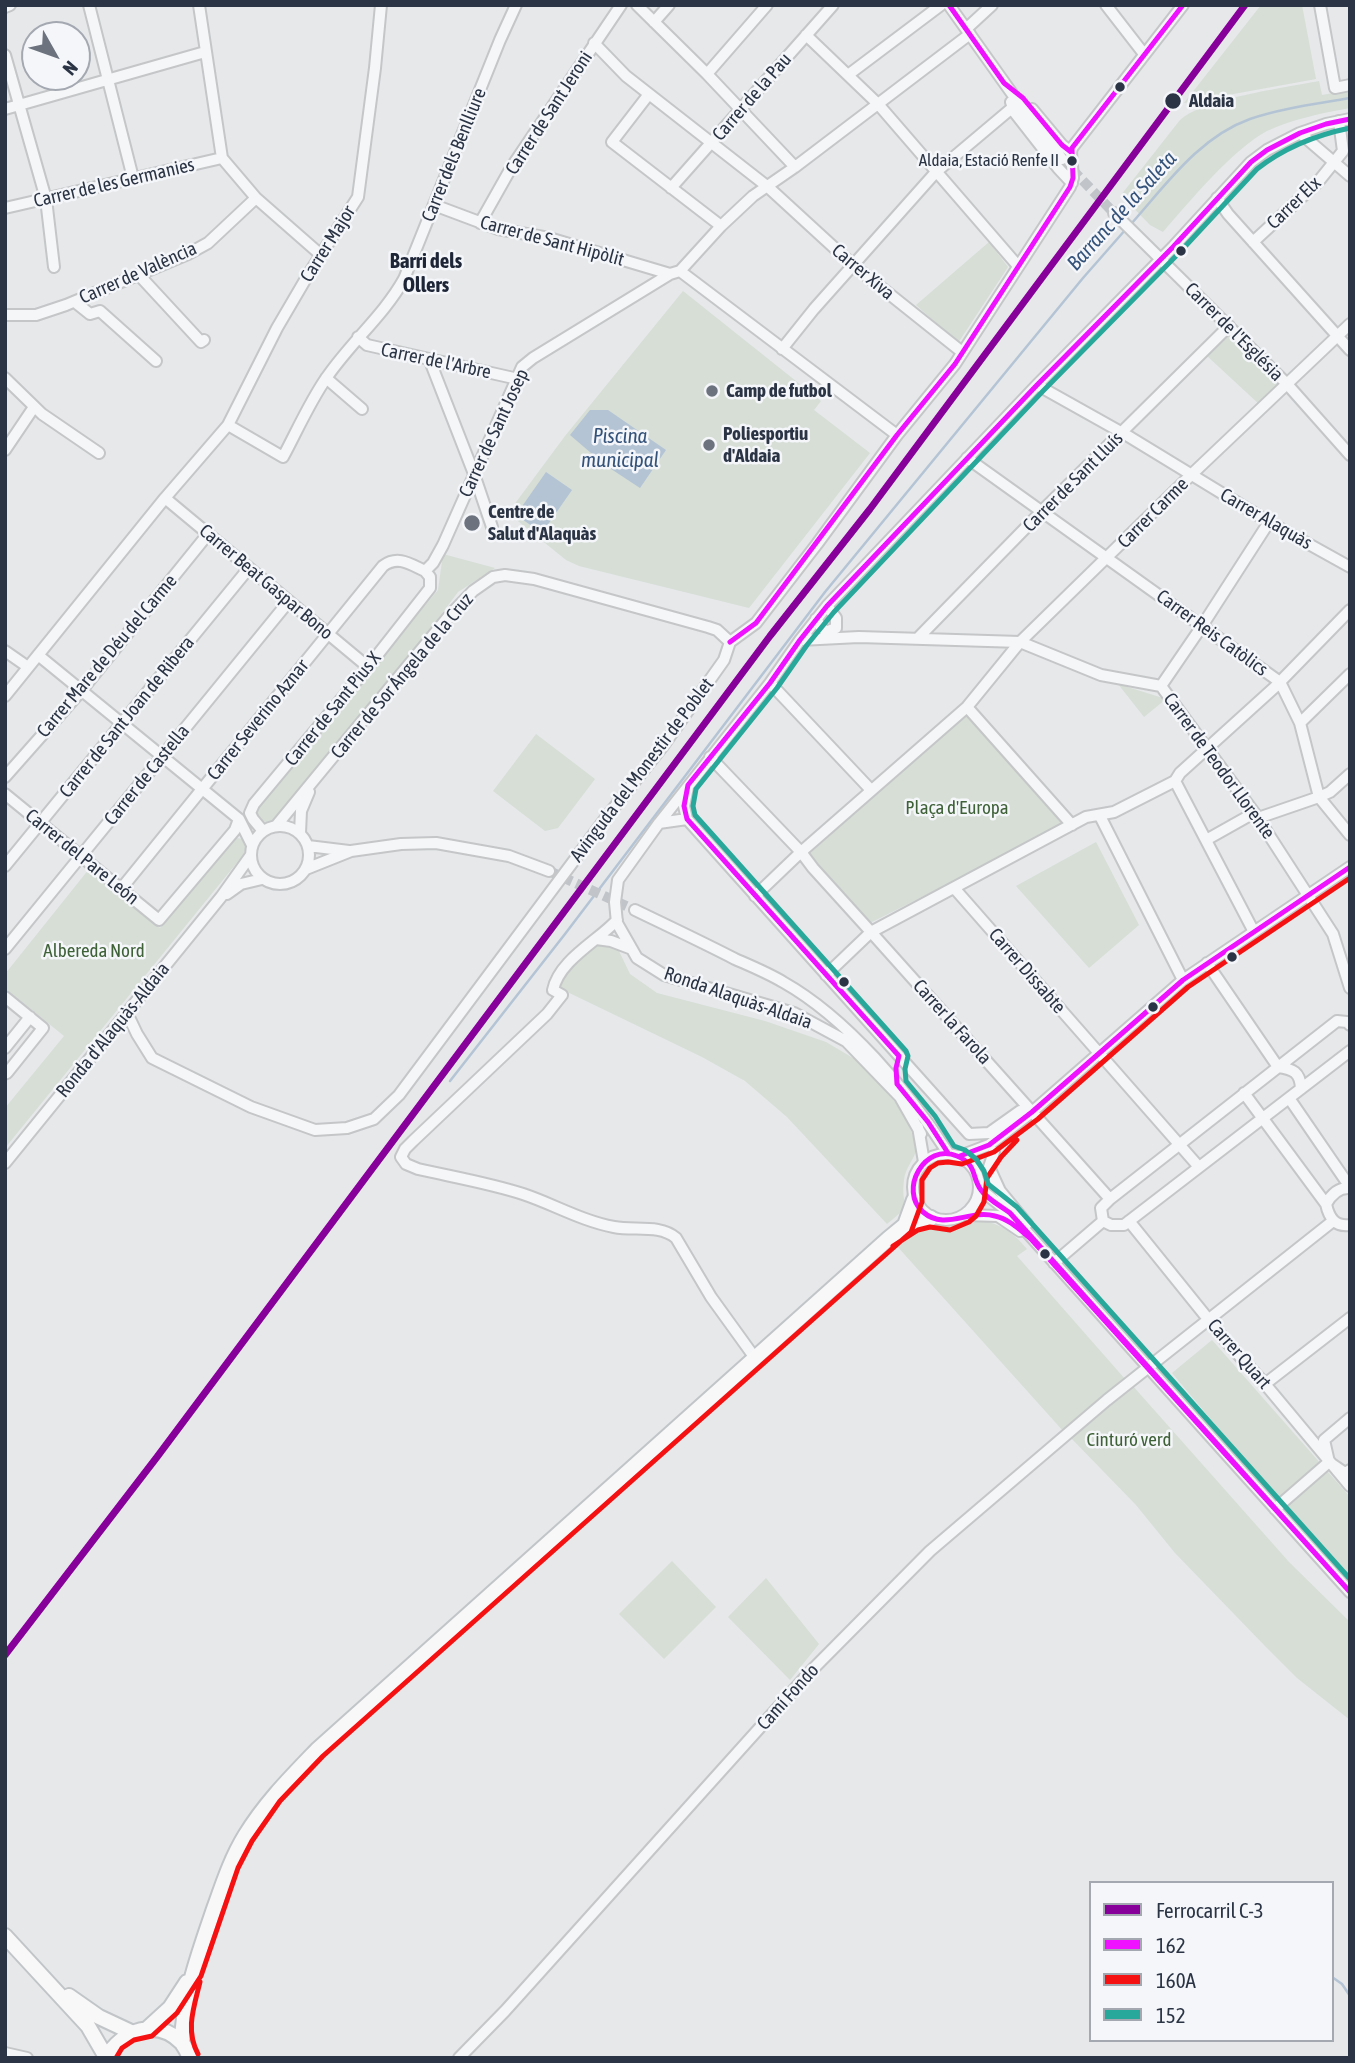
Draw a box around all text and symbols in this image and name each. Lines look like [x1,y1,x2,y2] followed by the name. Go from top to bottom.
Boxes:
[21,21,91,91] north arrow
[501,47,597,179] street label: Carrer de Sant Jeroni
[708,48,796,146] street label: Carrer de la Pau
[59,57,83,80] text: N
[1113,80,1127,94] unlabelled marker
[417,85,491,225] street label: Carrer dels Benlliure
[1189,90,1234,112] place label: Aldaia
[1163,91,1183,111] marker: Aldaia
[1062,146,1182,276] water label: Barranc de la Saleta
[919,151,1059,171] place label: Aldaia, Estació Renfe II
[31,153,197,213] street label: Carrer de les Germanies
[1065,154,1079,168] marker: Aldaia, Estació Renfe II
[1262,172,1326,234] street label: Carrer Elx
[296,202,360,286] street label: Carrer Major
[478,211,626,271] street label: Carrer de Sant Hipòlit
[76,237,200,309] street label: Carrer de València
[827,239,899,305] street label: Carrer Xiva
[1174,244,1188,258] unlabelled marker
[390,248,462,298] district label: Barri dels Ollers
[1180,278,1288,386] street label: Carrer de l'Església
[379,338,493,384] street label: Carrer de l'Arbre
[454,365,534,501] street label: Carrer de Sant Josep
[726,380,832,402] place label: Camp de futbol
[704,383,720,399] marker: Camp de futbol
[581,423,659,473] water label: Piscina municipal
[723,423,808,467] place label: Poliesportiu d'Aldaia
[1018,427,1128,537] street label: Carrer de Sant Lluís
[701,437,717,453] marker: Poliesportiu d'Aldaia
[1113,473,1193,553] street label: Carrer Carme
[1216,484,1316,554] street label: Carrer Alaquàs
[488,501,596,545] place label: Centre de Salut d'Alaquàs
[462,513,482,533] marker: Centre de Salut d'Alaquàs
[194,519,338,645] street label: Carrer Beat Gaspar Bono
[32,570,182,742] street label: Carrer Mare de Déu del Carme
[1152,585,1272,681] street label: Carrer Reis Catòlics
[326,589,478,763] street label: Carrer de Sor Ángela de la Cruz
[55,632,199,802] street label: Carrer de Sant Joan de Ribera
[280,647,386,771] street label: Carrer de Sant Pius X
[202,655,314,785] street label: Carrer Severino Aznar
[565,674,719,866] street label: Avinguda del Monestir de Poblet
[1158,689,1280,843] street label: Carrer de Teodor Llorente
[100,720,194,830] street label: Carrer de Castella
[905,797,1009,819] park label: Plaça d'Europa
[21,804,143,910] street label: Carrer del Pare León
[984,924,1070,1018] street label: Carrer Dissabte
[43,940,145,962] park label: Albereda Nord
[1225,950,1239,964] unlabelled marker
[52,958,174,1102] street label: Ronda d'Alaquàs-Aldaia
[661,962,815,1034] street label: Ronda Alaquàs-Aldaia
[837,975,851,989] unlabelled marker
[908,975,996,1069] street label: Carrer la Farola
[1146,1000,1160,1014] unlabelled marker
[1038,1247,1052,1261] unlabelled marker
[1202,1314,1276,1394] street label: Carrer Quart
[1087,1429,1171,1451] park label: Cinturó verd
[752,1659,824,1735] street label: Camí Fondo
[1089,1881,1334,2042] legend
[1156,1898,1264,1922] text: Ferrocarril C-3
[1156,1933,1186,1957] text: 162
[1156,1968,1196,1992] text: 160A
[1156,2003,1186,2027] text: 152

